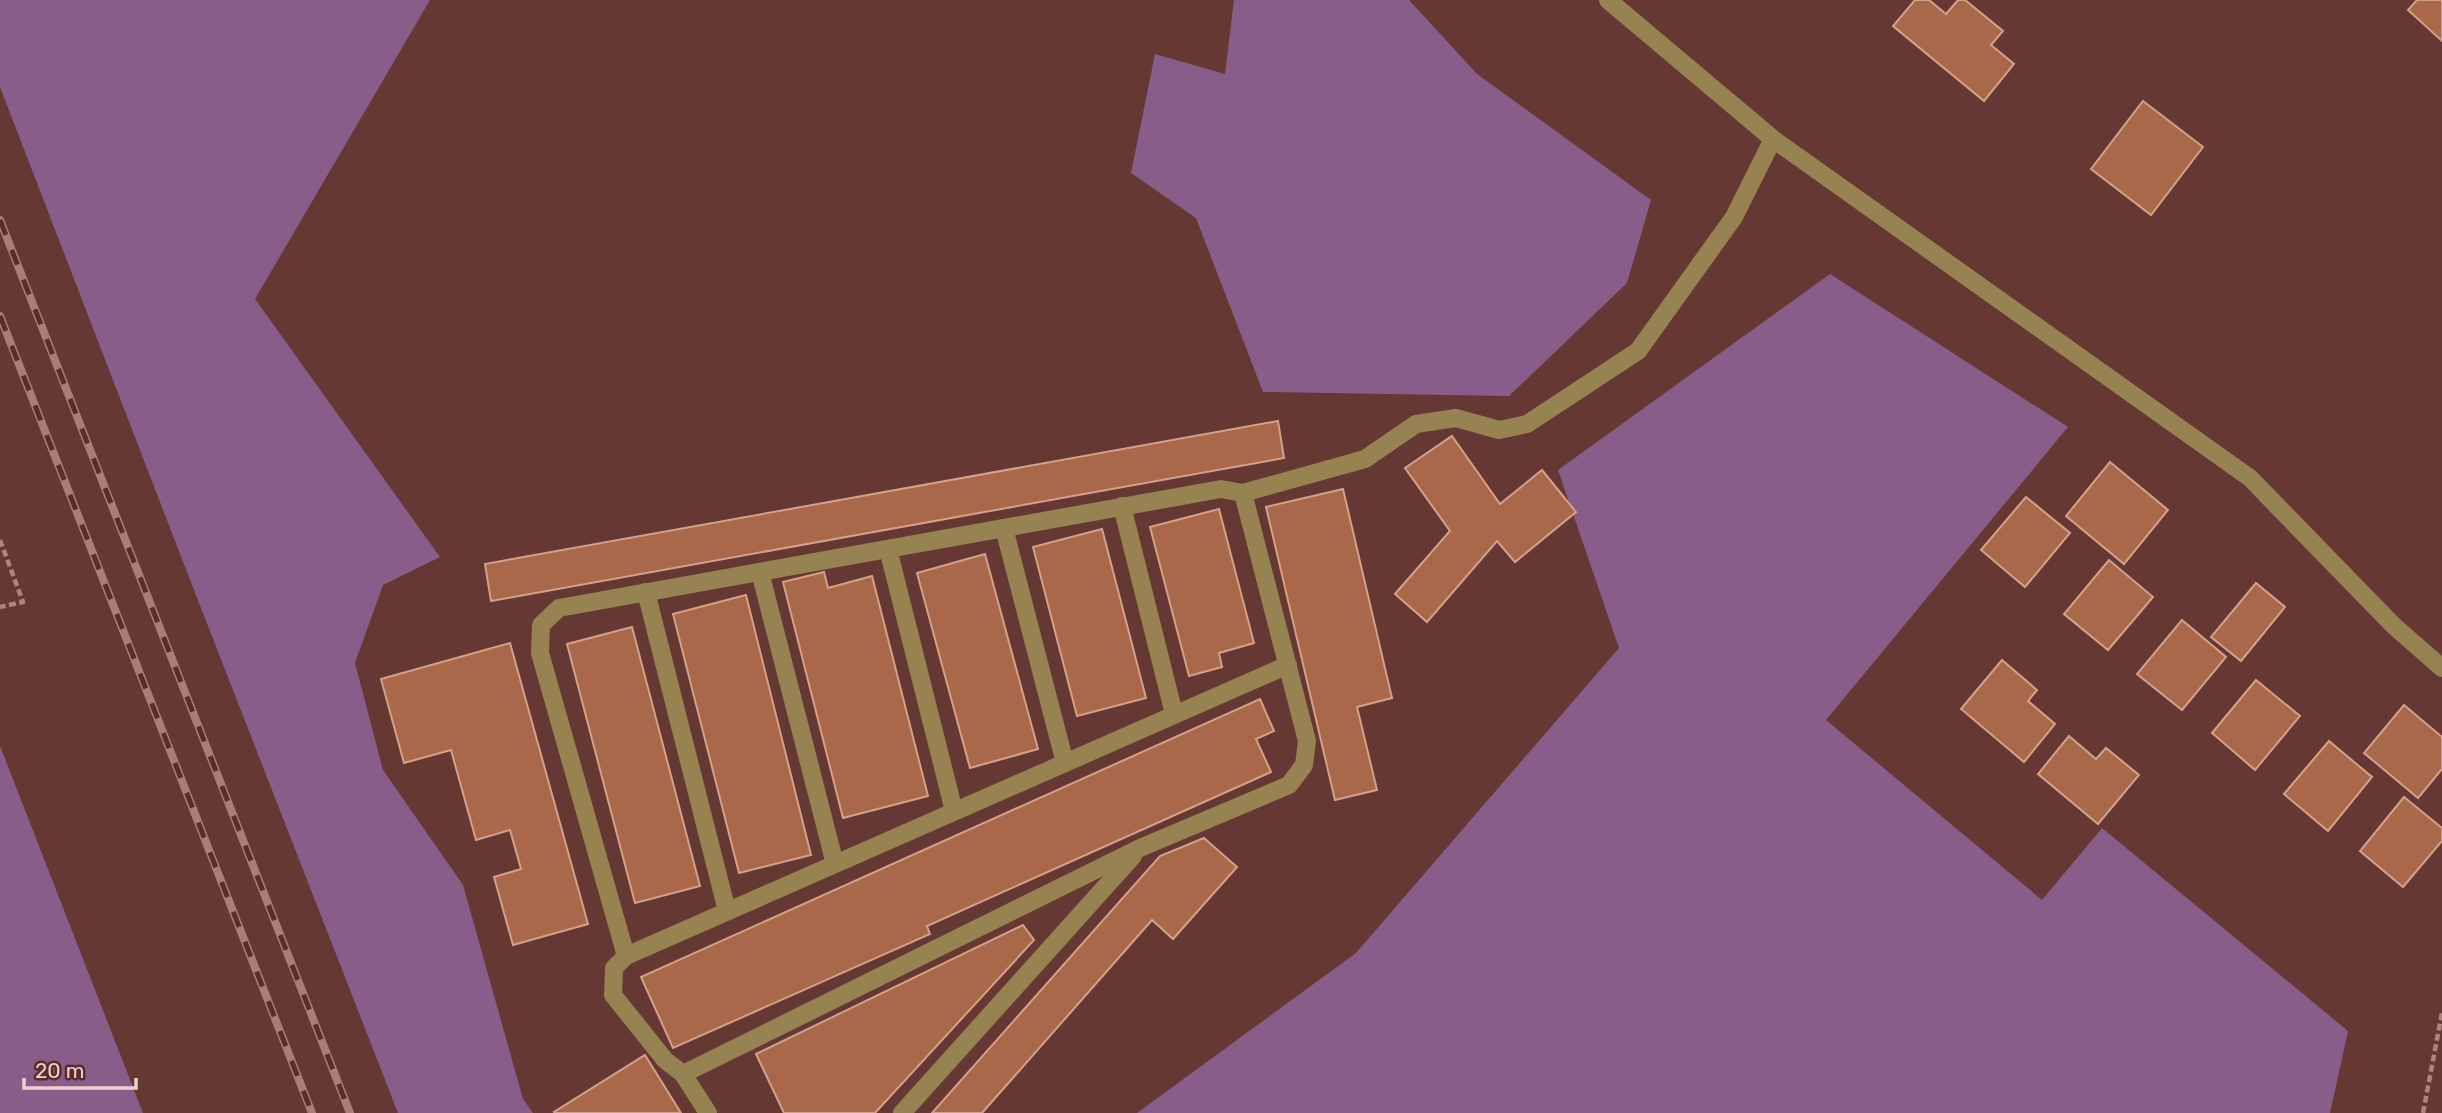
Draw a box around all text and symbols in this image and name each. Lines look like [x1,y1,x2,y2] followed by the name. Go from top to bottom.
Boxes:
[24,1046,136,1090] scale bar
[35,1058,84,1083] text: 20 m

